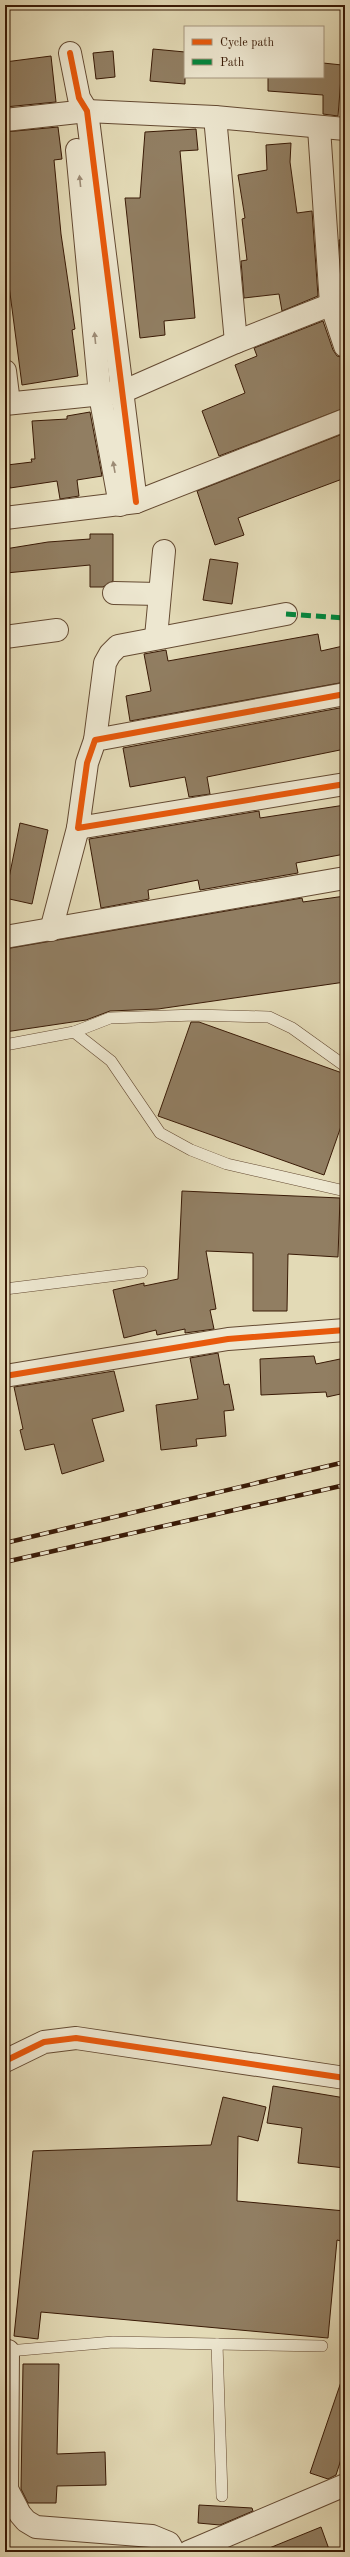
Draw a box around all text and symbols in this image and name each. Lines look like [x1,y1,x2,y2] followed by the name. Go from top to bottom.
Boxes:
[184,26,324,78] legend
[220,37,275,49] text: Cycle path
[220,57,245,69] text: Path
[76,175,83,187] one-way arrow
[92,332,98,344] one-way arrow
[110,461,116,473] one-way arrow

